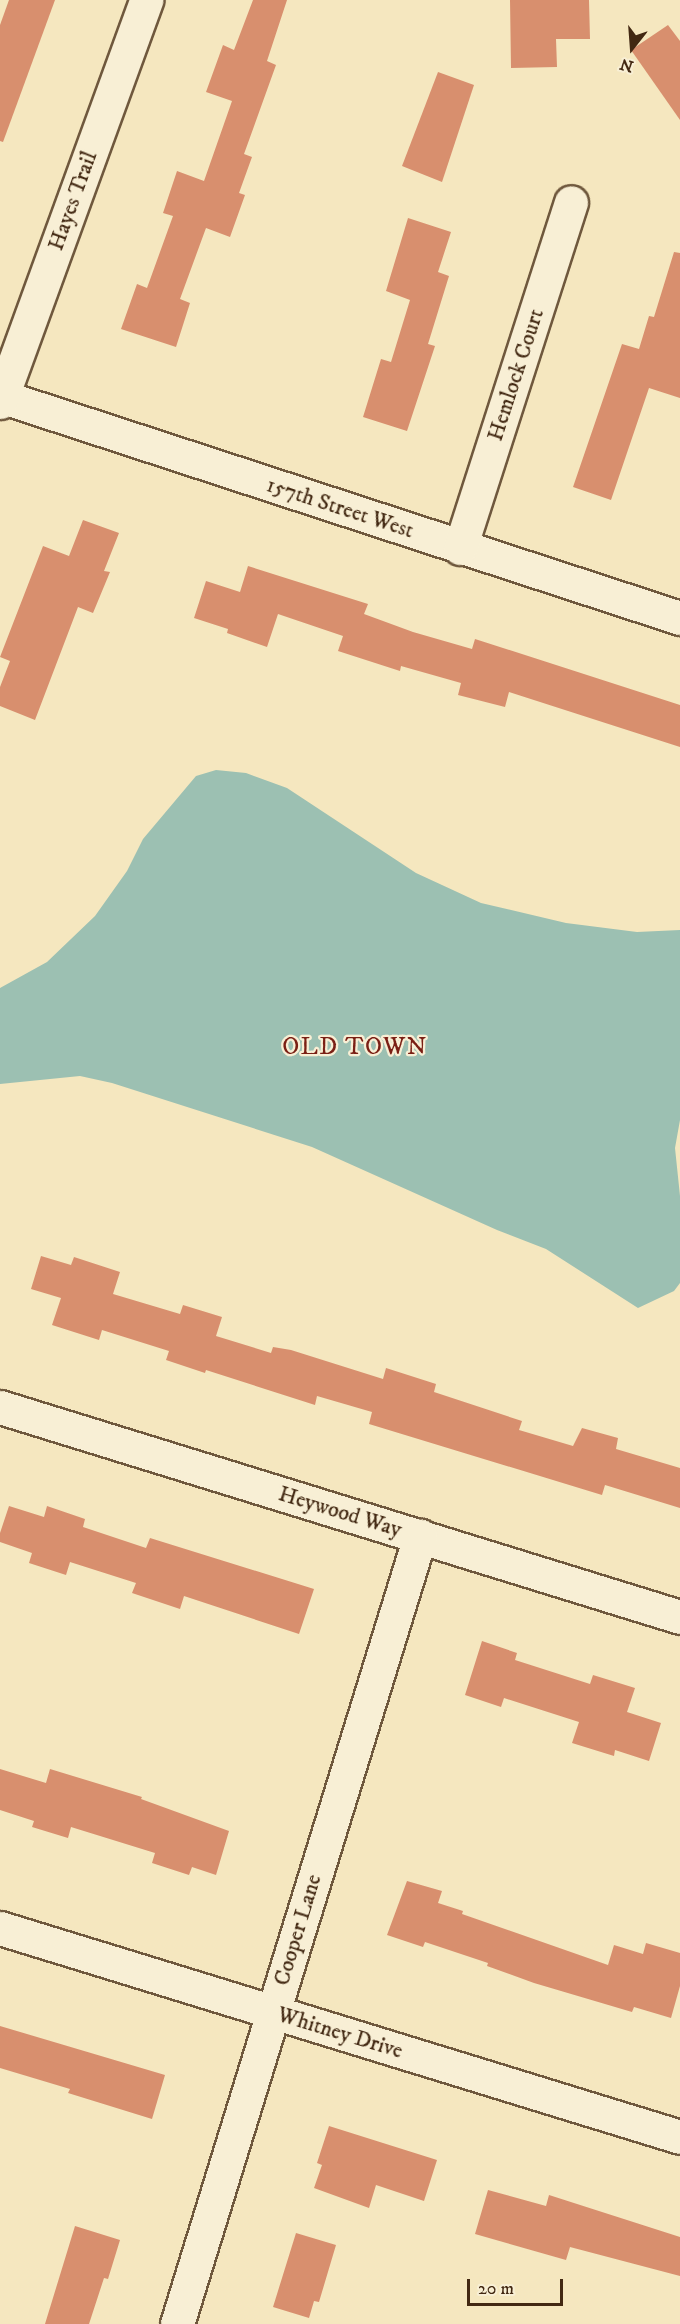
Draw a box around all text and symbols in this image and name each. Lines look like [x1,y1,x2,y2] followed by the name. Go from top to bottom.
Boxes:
[602,18,662,78] north arrow
[618,54,636,77] text: N
[43,148,103,254] street label: Hayes Trail
[482,306,550,444] street label: Hemlock Court
[263,472,417,544] street label: 157th Street West
[282,1034,428,1062] district label: OLD TOWN
[275,1481,405,1543] street label: Heywood Way
[269,1871,327,1989] street label: Cooper Lane
[274,2001,406,2065] street label: Whitney Drive
[470,2267,566,2305] scale bar
[478,2278,514,2300] text: 20 m

